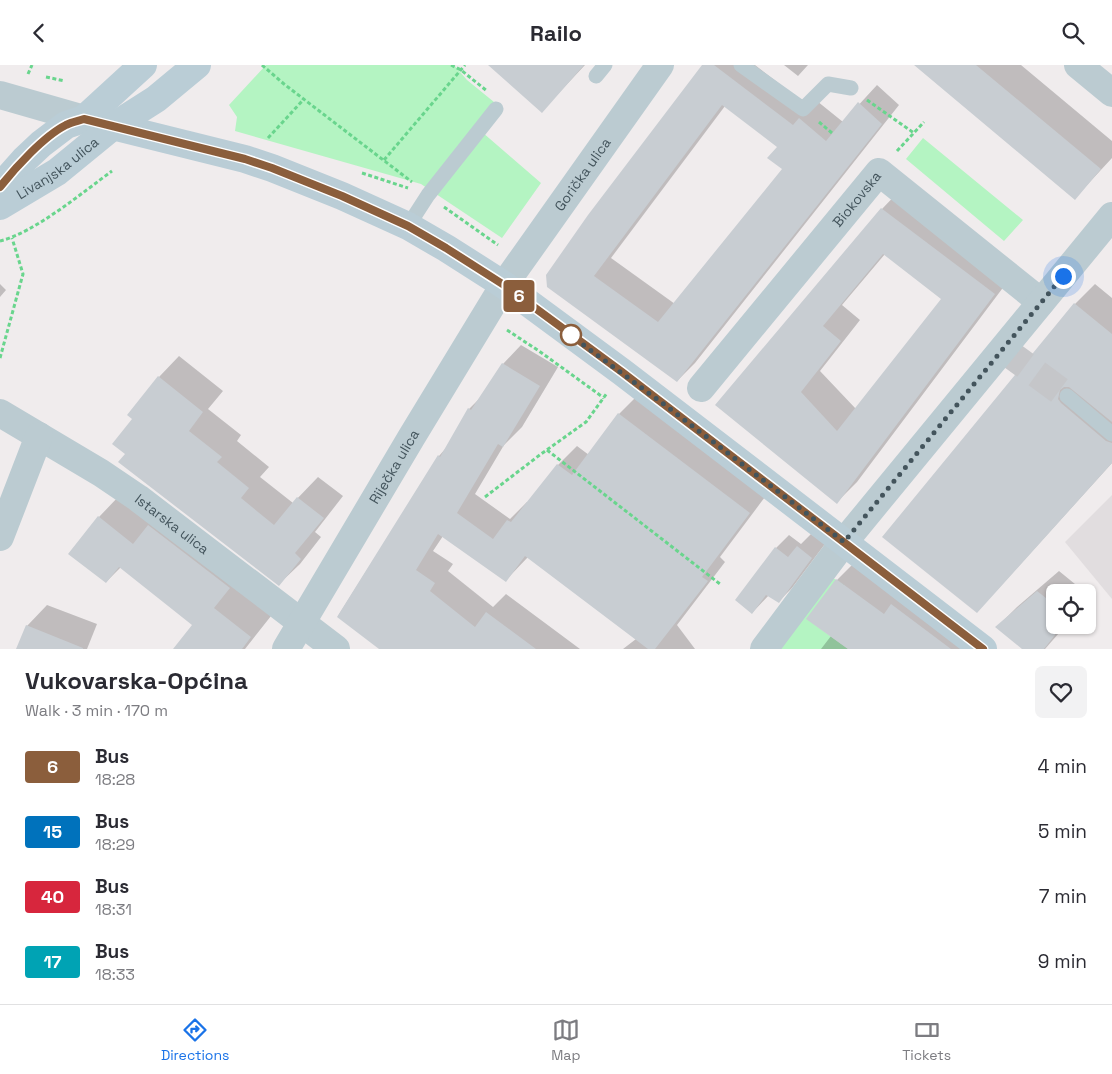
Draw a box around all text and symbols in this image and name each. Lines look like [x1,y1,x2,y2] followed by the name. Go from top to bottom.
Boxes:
[25,19,53,47] icon: back
[530,19,582,47] text: Railo
[1059,19,1087,47] icon: search
[13,133,102,203] street label: Livanjska ulica
[550,134,615,215] street label: Gorička ulica
[829,167,885,231] street label: Biokovska
[1051,264,1076,289] your location
[503,280,535,312] line badge: 6
[513,284,525,307] text: 6
[560,324,582,346] unlabelled marker
[365,426,423,507] street label: Riječka ulica
[131,490,213,558] street label: Istarska ulica
[1046,584,1096,634] map controls
[1046,584,1096,634] button: locate
[25,665,248,696] text: Vukovarska-Općina
[1035,666,1087,718] button: heart
[25,700,168,721] text: Walk · 3 min · 170 m
[95,744,129,769] text: Bus
[1038,754,1087,779] text: 4 min
[47,755,58,778] text: 6
[95,769,135,790] text: 18:28
[95,809,129,834] text: Bus
[1038,819,1087,844] text: 5 min
[43,820,62,843] text: 15
[95,834,135,855] text: 18:29
[95,874,129,899] text: Bus
[1039,884,1087,909] text: 7 min
[41,885,64,908] text: 40
[95,899,132,920] text: 18:31
[95,939,129,964] text: Bus
[1038,949,1087,974] text: 9 min
[43,950,62,973] text: 17
[95,964,135,985] text: 18:33
[161,1016,229,1064] tab: Directions
[551,1016,580,1064] tab: Map
[902,1016,951,1064] tab: Tickets

